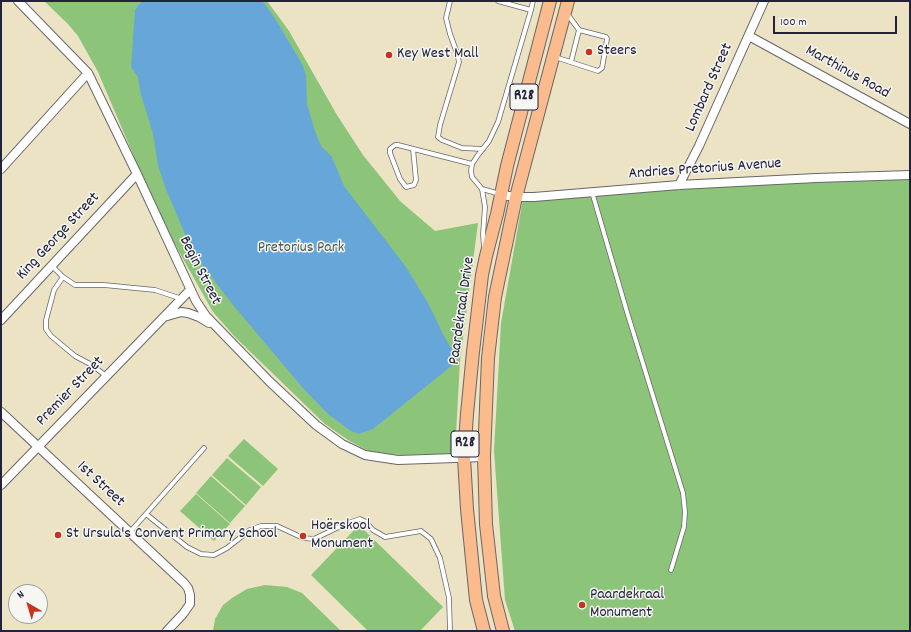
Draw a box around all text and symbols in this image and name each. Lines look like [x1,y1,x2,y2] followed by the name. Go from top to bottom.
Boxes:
[775,8,899,34] scale bar
[780,14,807,31] text: 100 m
[682,41,738,135] street label: Lombard Street
[597,42,637,62] place label: Steers
[801,42,893,104] street label: Marthinus Road
[397,45,479,65] place label: Key West Mall
[584,47,594,57] marker: Steers
[384,50,394,60] marker: Key West Mall
[510,84,538,110] road number: R28
[628,155,782,185] street label: Andries Pretorius Avenue
[13,189,105,285] street label: King George Street
[174,233,224,309] street label: Begin Street
[258,239,344,259] park label: Pretorius Park
[446,256,480,366] street label: Paardekraal Drive
[33,353,109,431] street label: Premier Street
[451,431,479,457] road number: R28
[72,458,128,512] street label: 1st Street
[311,517,373,555] place label: Hoërskool Monument
[66,525,277,545] place label: St Ursula's Convent Primary School
[53,530,63,540] marker: St Ursula's Convent Primary School
[298,531,308,541] marker: Hoërskool Monument
[8,584,48,624] north arrow
[590,586,664,624] place label: Paardekraal Monument
[14,587,28,603] text: N
[577,600,587,610] marker: Paardekraal Monument

